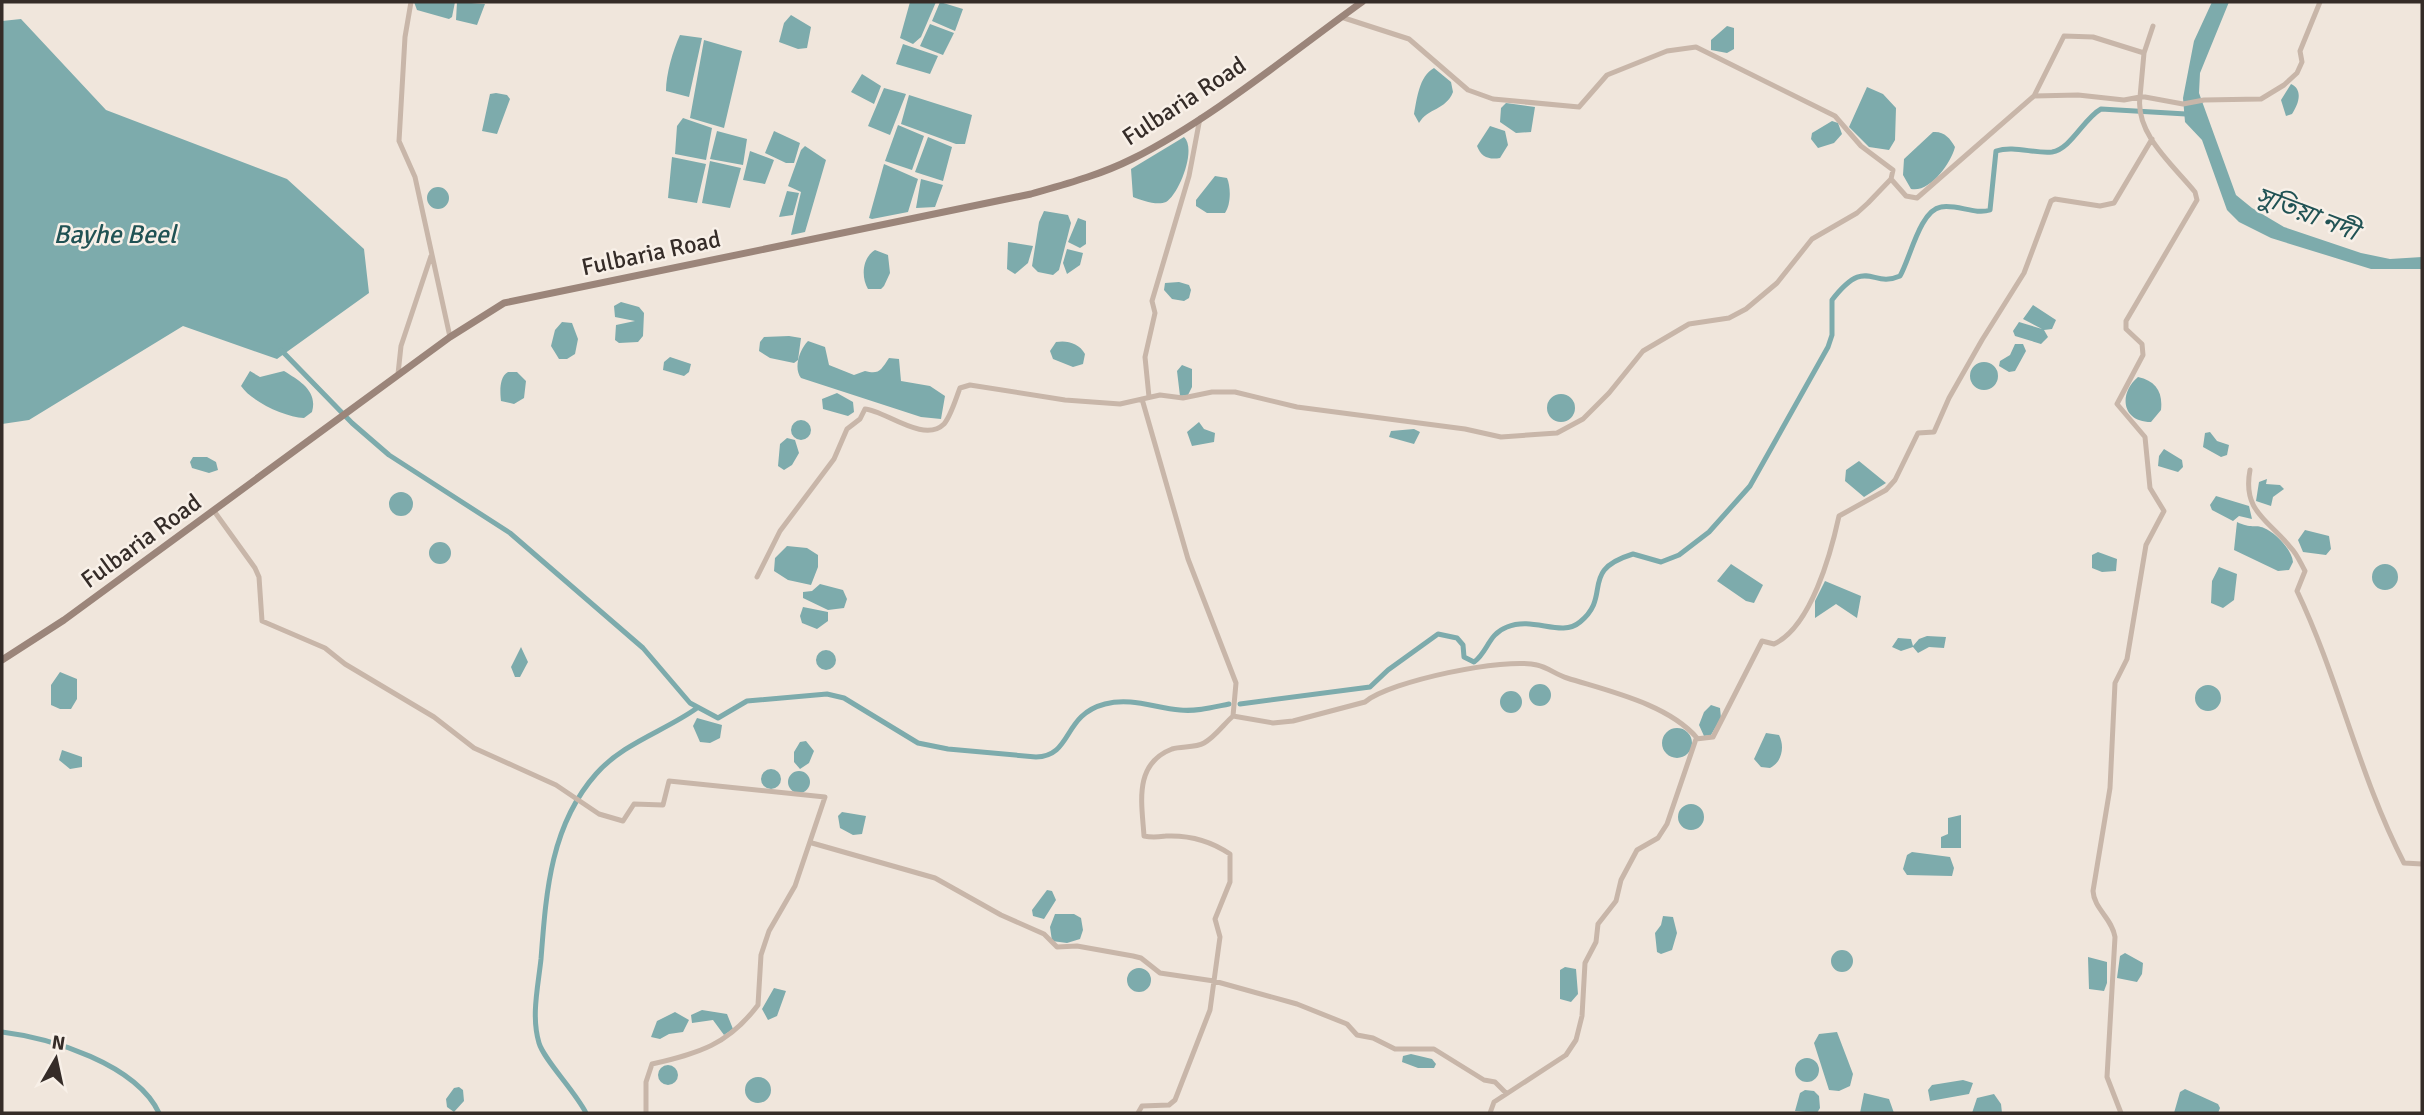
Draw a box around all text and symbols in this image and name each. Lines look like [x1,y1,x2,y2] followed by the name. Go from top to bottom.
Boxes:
[1117,50,1251,152] street label: Fulbaria Road
[2251,180,2368,250] water label: সুতিয়া নদী
[53,219,179,251] water label: Bayhe Beel
[579,224,723,282] street label: Fulbaria Road
[75,487,207,595] street label: Fulbaria Road
[21,1024,91,1094] north arrow
[50,1030,67,1056] text: N

